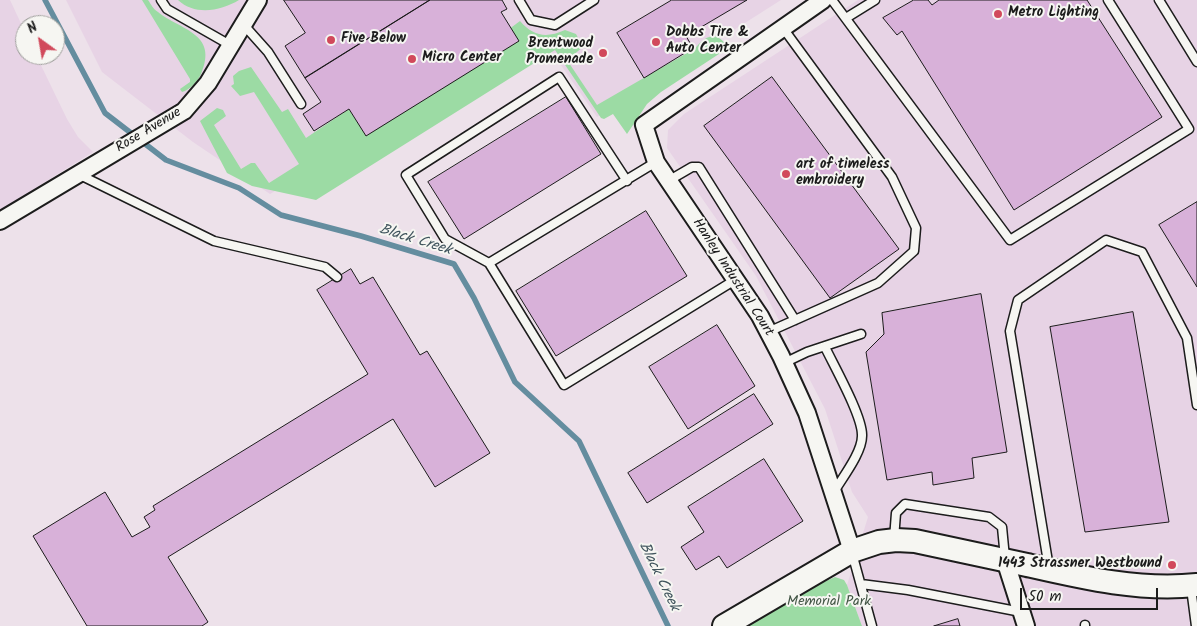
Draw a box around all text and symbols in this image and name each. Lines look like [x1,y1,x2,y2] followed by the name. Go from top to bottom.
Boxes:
[1008,6,1099,22] place label: Metro Lighting
[992,8,1004,20] marker: Metro Lighting
[15,15,65,65] north arrow
[23,16,42,40] text: N
[666,26,749,58] place label: Dobbs Tire & Auto Center
[341,32,406,48] place label: Five Below
[325,34,337,46] marker: Five Below
[650,36,662,48] marker: Dobbs Tire & Auto Center
[526,37,593,70] place label: Brentwood Promenade
[597,47,609,59] marker: Brentwood Promenade
[422,51,501,67] place label: Micro Center
[406,53,418,65] marker: Micro Center
[113,105,185,157] street label: Rose Avenue
[796,158,890,190] place label: art of timeless embroidery
[780,168,792,180] marker: art of timeless embroidery
[688,216,776,340] street label: Hanley Industrial Court
[377,222,453,260] water label: Black Creek
[634,540,682,614] water label: Black Creek
[998,557,1162,573] place label: 1443 Strassner Westbound
[1166,559,1178,571] marker: 1443 Strassner Westbound
[1022,578,1160,610] scale bar
[1028,585,1062,609] text: 50 m
[787,595,871,611] park label: Memorial Park

